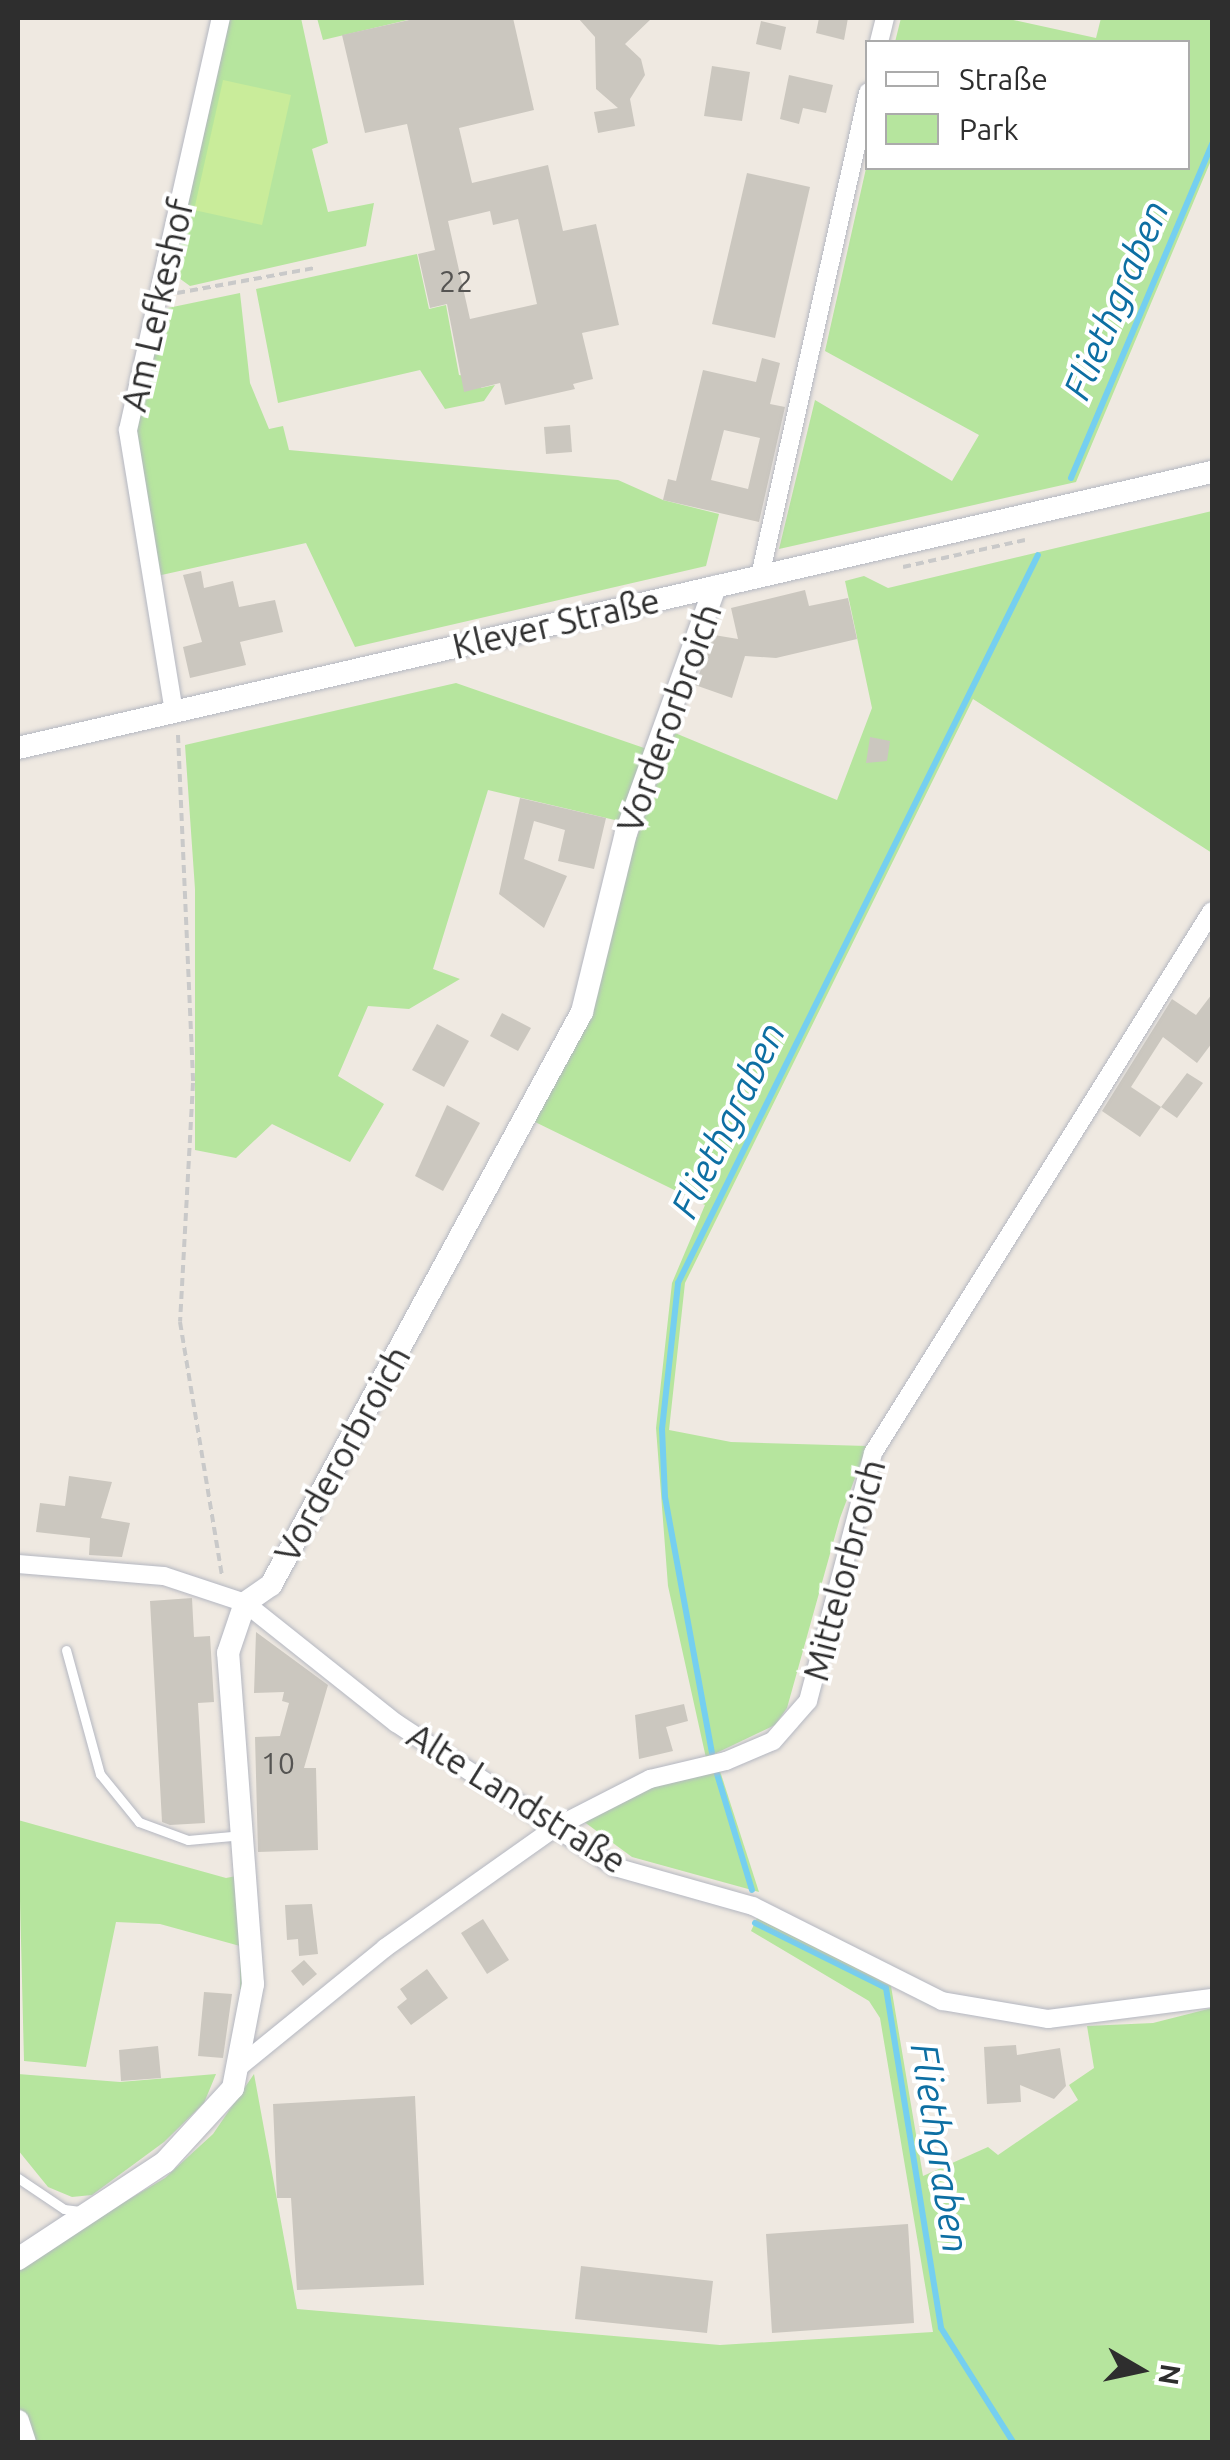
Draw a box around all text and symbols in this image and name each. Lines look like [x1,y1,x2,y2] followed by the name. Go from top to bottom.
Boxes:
[865,40,1190,170] legend
[959,62,1048,96] text: Straße
[959,112,1019,146] text: Park
[1054,194,1178,406] water label: Fliethgraben
[112,195,202,415] street label: Am Lefkeshof
[439,263,473,299] house number: 22
[448,579,664,667] street label: Klever Straße
[608,598,730,838] street label: Vorderorbroich
[661,1015,795,1225] water label: Fliethgraben
[265,1339,419,1569] street label: Vorderorbroich
[794,1455,894,1685] street label: Mittelorbroich
[400,1714,634,1882] street label: Alte Landstraße
[261,1745,295,1781] house number: 10
[901,2040,979,2256] water label: Fliethgraben
[1090,2320,1190,2420] north arrow
[1153,2362,1187,2388] text: N

